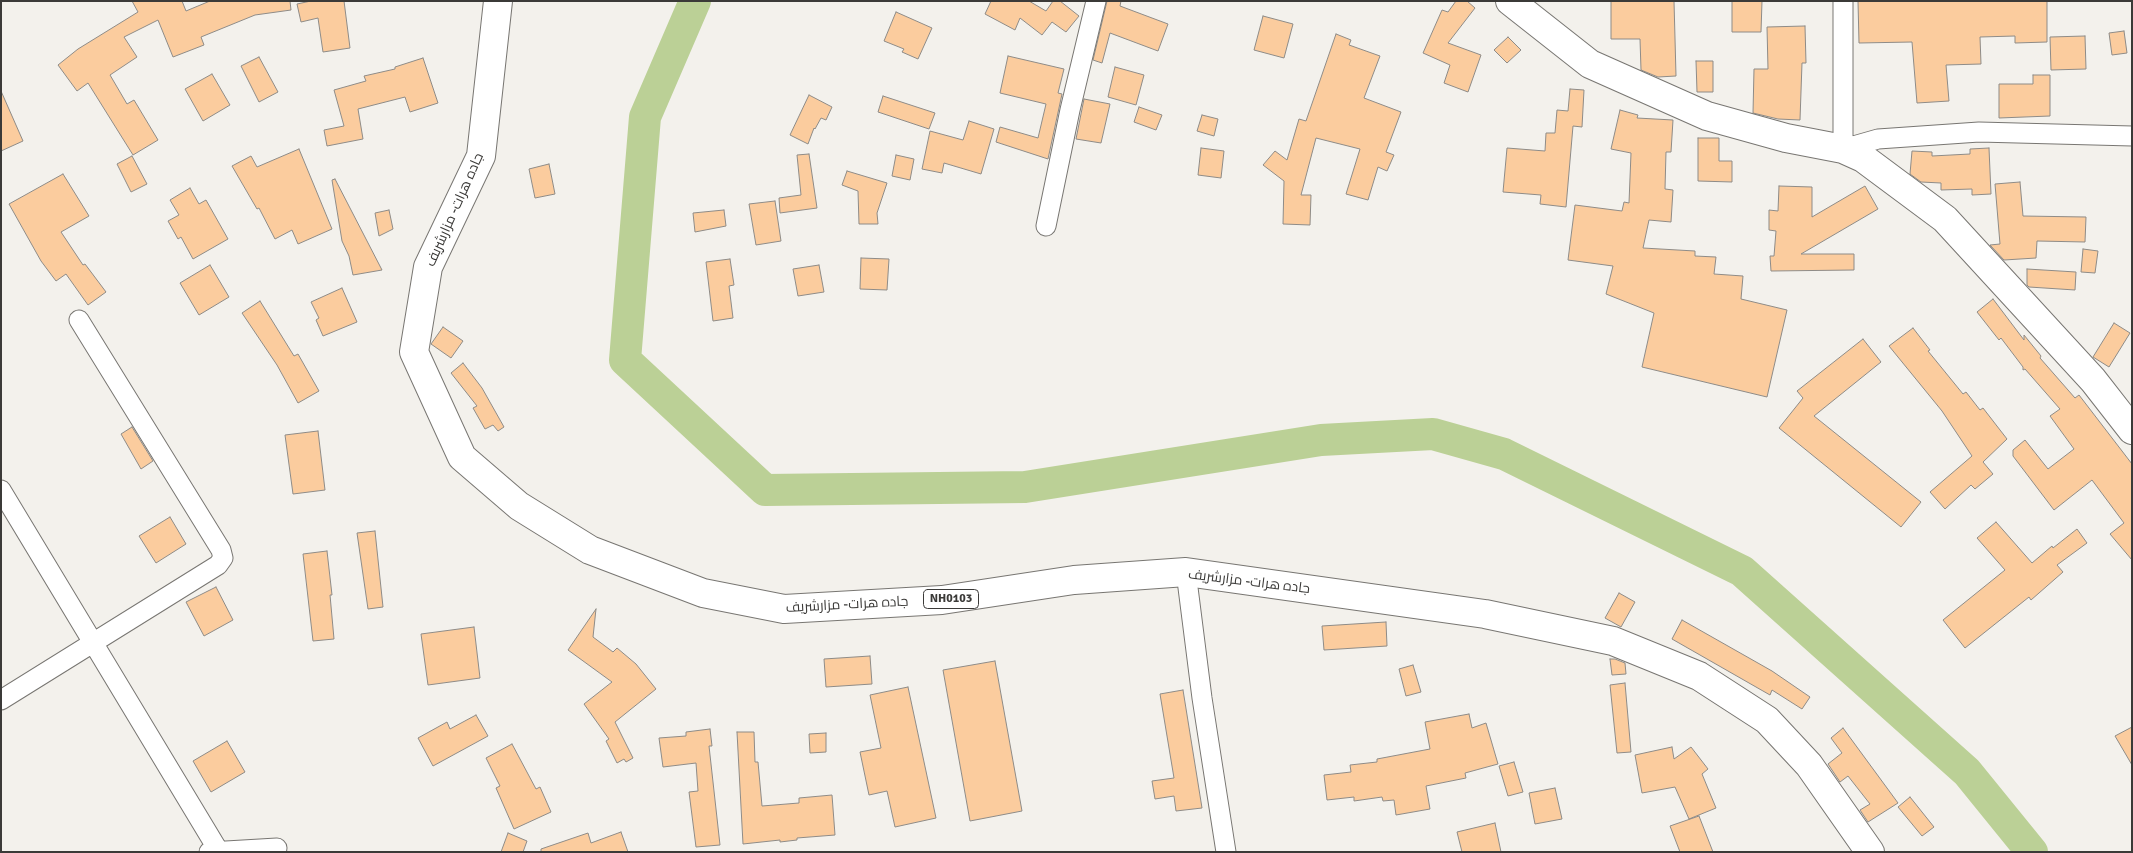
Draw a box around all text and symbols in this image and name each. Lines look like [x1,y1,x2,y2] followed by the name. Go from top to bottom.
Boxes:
[422,151,488,269] street label: جاده هرات- مزارشریف
[1187,566,1311,598] street label: جاده هرات- مزارشریف
[924,590,978,608] road number: NH0103
[785,593,909,617] street label: جاده هرات- مزارشریف

